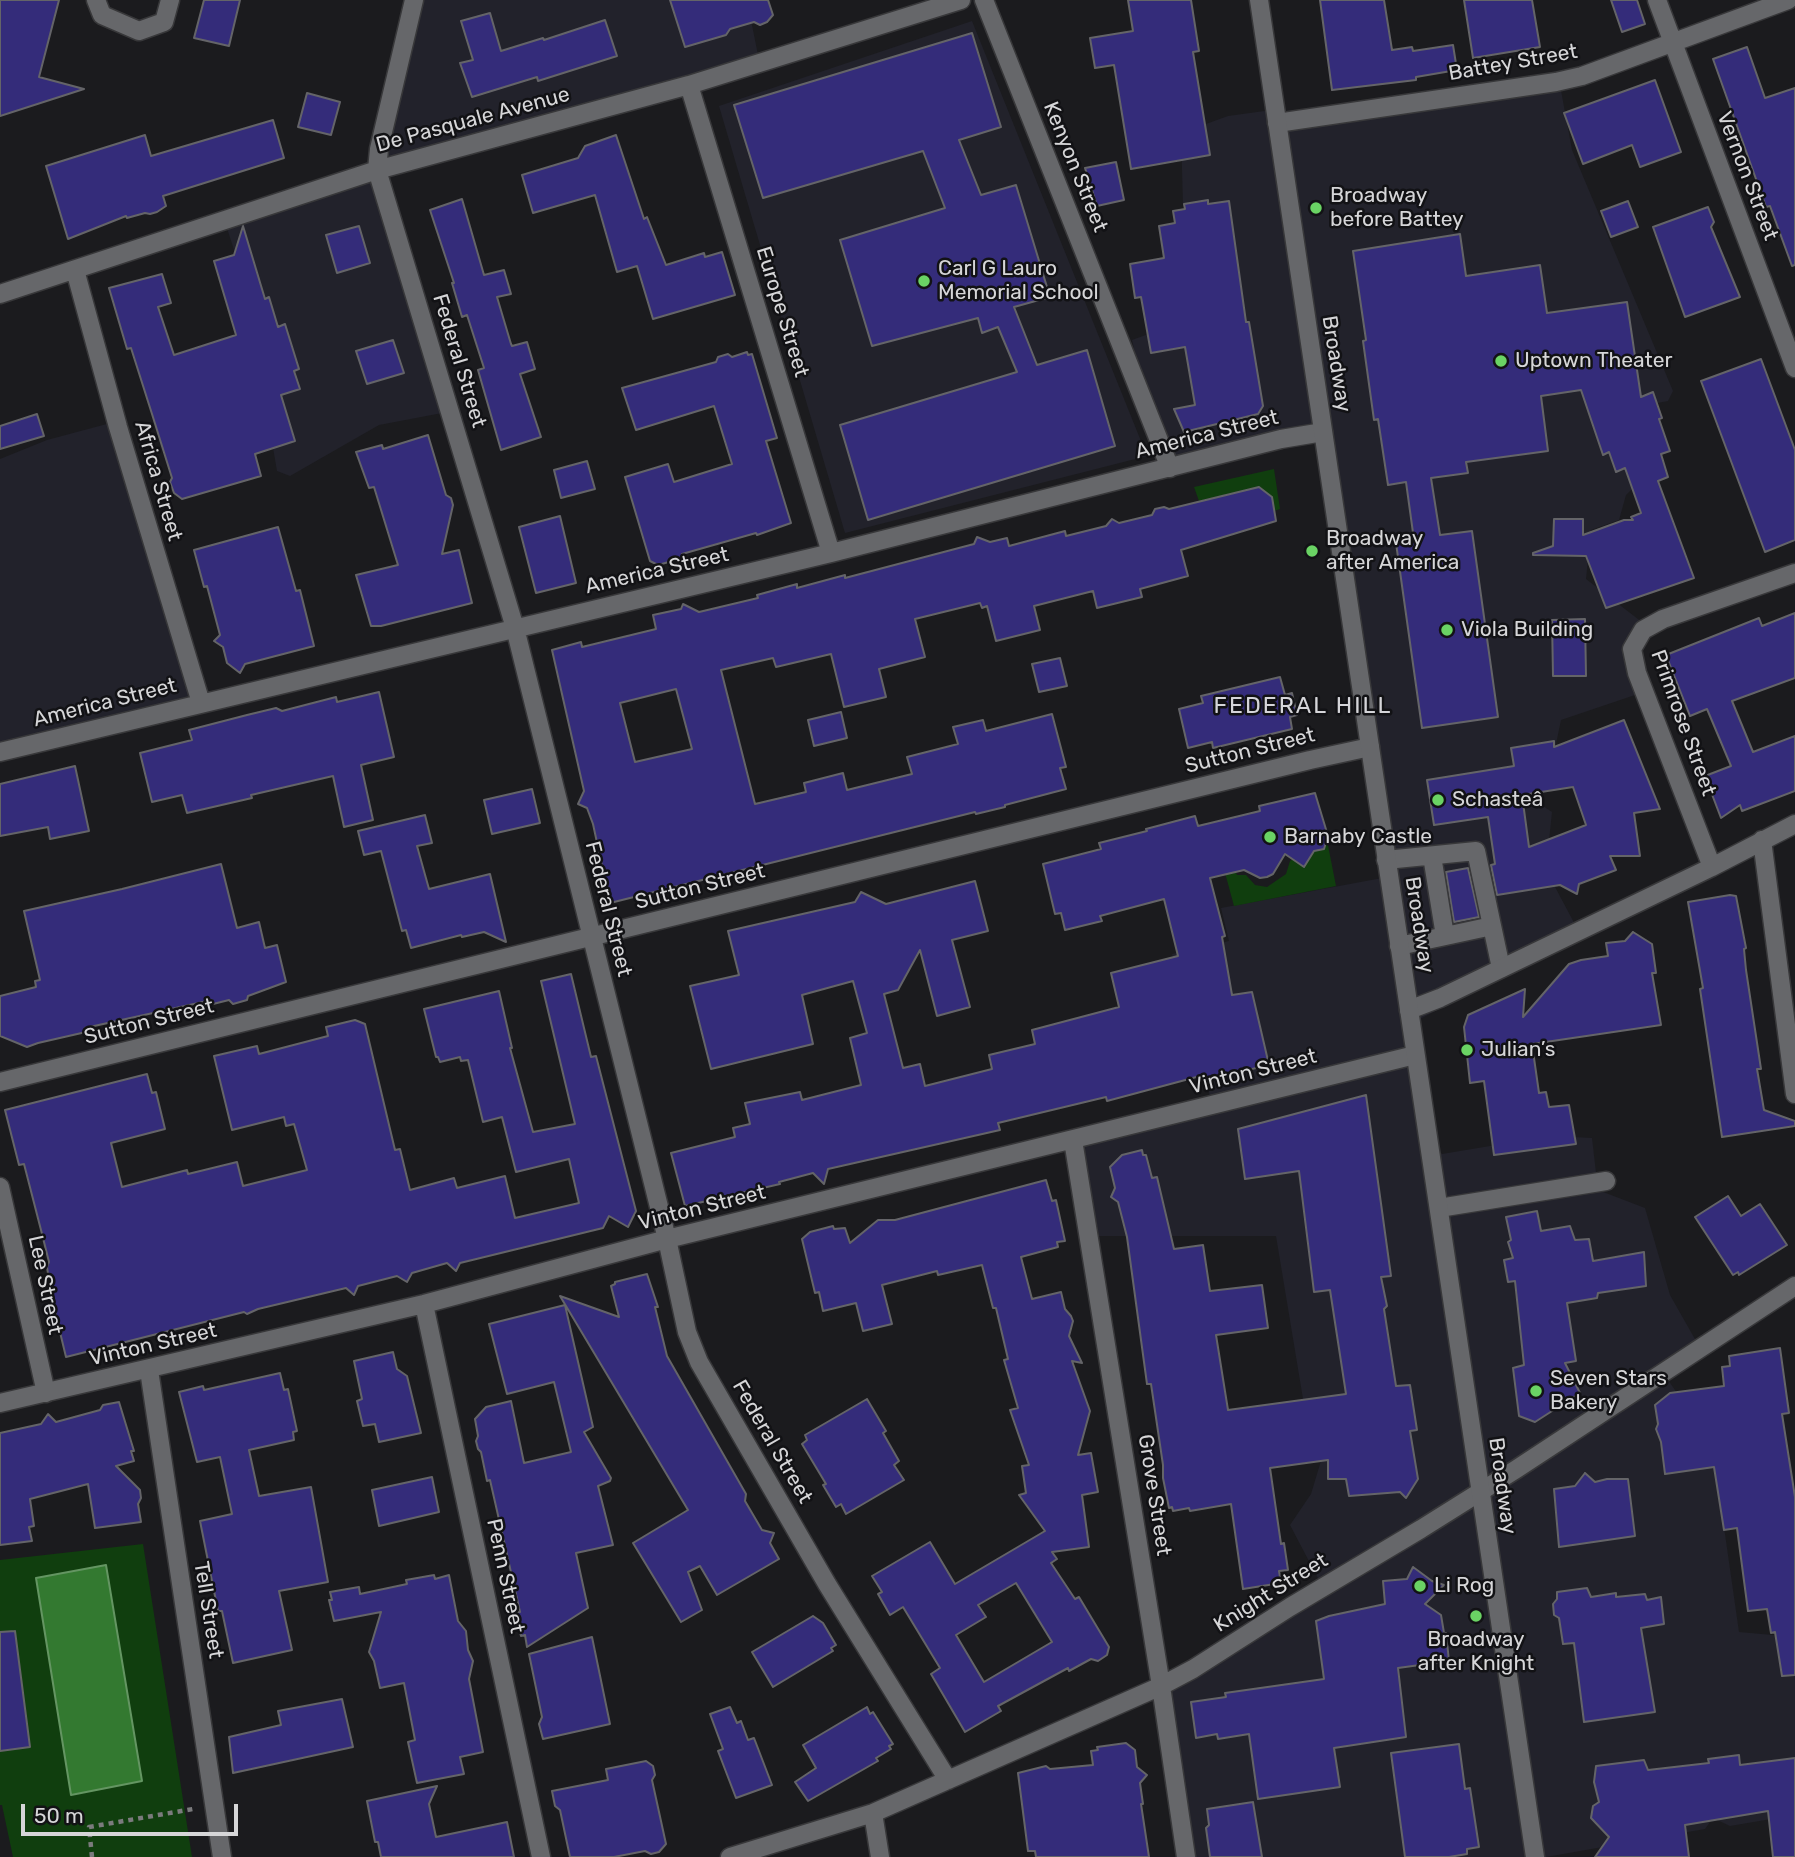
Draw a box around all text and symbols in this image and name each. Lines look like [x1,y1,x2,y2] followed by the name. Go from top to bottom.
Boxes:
[1446,39,1580,87] street label: Battey Street
[374,82,572,158] street label: De Pasquale Avenue
[1037,98,1113,236] street label: Kenyon Street
[1711,108,1783,244] street label: Vernon Street
[1330,183,1464,233] place label: Broadway before Battey
[1308,200,1324,216] marker: Broadway before Battey
[750,244,814,380] street label: Europe Street
[938,256,1099,306] place label: Carl G Lauro Memorial School
[916,273,932,289] marker: Carl G Lauro Memorial School
[427,291,491,431] street label: Federal Street
[1316,314,1356,414] street label: Broadway
[1515,348,1673,374] place label: Uptown Theater
[1493,353,1509,369] marker: Uptown Theater
[1133,405,1281,465] street label: America Street
[129,418,187,544] street label: Africa Street
[1326,526,1459,576] place label: Broadway after America
[583,542,731,600] street label: America Street
[1304,543,1320,559] marker: Broadway after America
[1461,617,1593,643] place label: Viola Building
[1439,622,1455,638] marker: Viola Building
[1645,647,1721,799] street label: Primrose Street
[31,673,179,733] street label: America Street
[1215,692,1391,720] district label: FEDERAL HILL
[1183,723,1317,779] street label: Sutton Street
[1452,787,1543,813] place label: Schasteâ
[1430,792,1446,808] marker: Schasteâ
[1284,824,1432,850] place label: Barnaby Castle
[1262,829,1278,845] marker: Barnaby Castle
[579,839,637,979] street label: Federal Street
[633,859,767,915] street label: Sutton Street
[1399,875,1439,975] street label: Broadway
[82,994,216,1050] street label: Sutton Street
[1481,1037,1555,1063] place label: Julian’s
[1459,1042,1475,1058] marker: Julian’s
[1187,1044,1319,1100] street label: Vinton Street
[636,1180,768,1236] street label: Vinton Street
[22,1233,68,1337] street label: Lee Street
[87,1318,219,1372] street label: Vinton Street
[1550,1366,1667,1416] place label: Seven Stars Bakery
[726,1376,818,1508] street label: Federal Street
[1528,1383,1544,1399] marker: Seven Stars Bakery
[1132,1432,1176,1558] street label: Grove Street
[1483,1436,1521,1536] street label: Broadway
[481,1516,529,1636] street label: Penn Street
[1209,1548,1333,1638] street label: Knight Street
[188,1560,228,1660] street label: Tell Street
[1434,1573,1494,1599] place label: Li Rog
[1412,1578,1428,1594] marker: Li Rog
[1468,1608,1484,1624] marker: Broadway after Knight
[1418,1627,1534,1677] place label: Broadway after Knight
[24,1790,242,1834] scale bar
[34,1803,84,1828] text: 50 m

